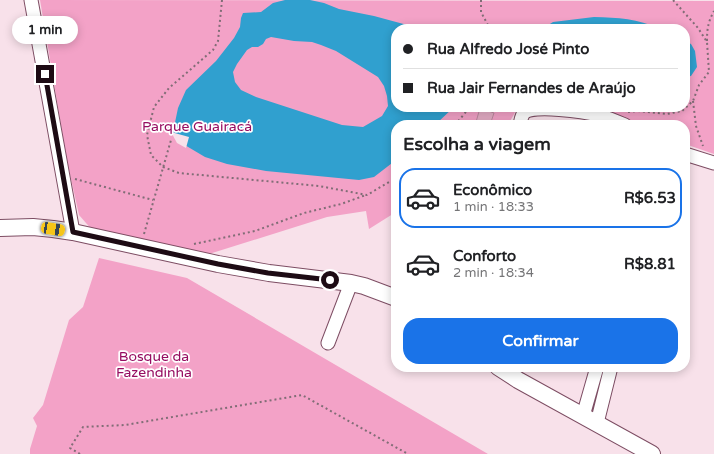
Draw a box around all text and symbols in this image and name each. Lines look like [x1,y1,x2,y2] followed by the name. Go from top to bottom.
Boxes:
[12,16,78,44] callout: 1 min
[28,22,62,38] text: 1 min
[427,40,589,58] text: Rua Alfredo José Pinto
[36,65,54,83] route end
[427,79,636,97] text: Rua Jair Fernandes de Araújo
[142,118,252,135] park label: Parque Guairacá
[403,133,551,155] text: Escolha a viagem
[405,180,441,216] icon: car
[453,181,532,199] text: Econômico
[624,189,676,207] text: R$6.53
[453,199,534,215] text: 1 min · 18:33
[40,221,66,237] car
[405,246,441,282] icon: car
[453,247,516,265] text: Conforto
[624,255,676,273] text: R$8.81
[453,265,534,281] text: 2 min · 18:34
[321,271,339,289] route start
[403,318,678,364] button: Confirmar
[116,348,192,381] park label: Bosque da Fazendinha

